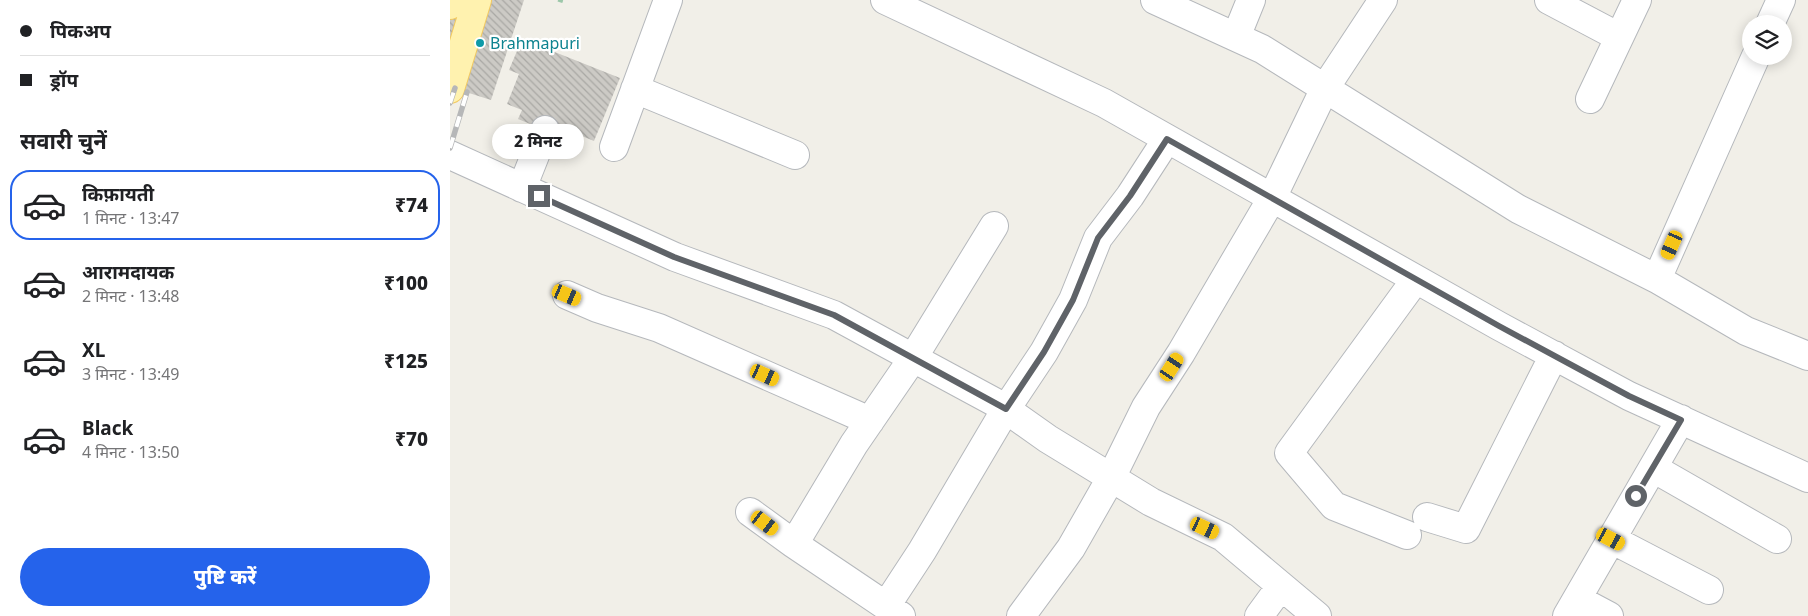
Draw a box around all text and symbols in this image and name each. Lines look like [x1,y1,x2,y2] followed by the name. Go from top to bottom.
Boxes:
[1742,15,1792,65] map controls
[1742,15,1792,65] button: layers
[50,18,111,44] text: पिकअप
[490,32,580,54] place label: Brahmapuri
[474,37,486,49] marker: Brahmapuri
[50,67,78,93] text: ड्रॉप
[493,124,585,158] callout: 2 मिनट
[20,125,107,155] text: सवारी चुनें
[514,130,562,152] text: 2 मिनट
[82,181,154,207] text: किफ़ायती
[22,183,67,228] icon: car
[528,185,550,207] route end
[395,192,428,218] text: ₹74
[82,207,179,229] text: 1 मिनट · 13:47
[1659,228,1684,262] car
[82,259,174,285] text: आरामदायक
[22,261,67,306] icon: car
[384,270,428,296] text: ₹100
[550,282,583,308] car
[82,285,179,307] text: 2 मिनट · 13:48
[82,337,105,363] text: XL
[22,339,67,384] icon: car
[384,348,428,374] text: ₹125
[1157,350,1186,384] car
[748,362,781,388] car
[82,363,179,385] text: 3 मिनट · 13:49
[82,415,133,441] text: Black
[22,417,67,462] icon: car
[395,426,428,452] text: ₹70
[82,441,179,463] text: 4 मिनट · 13:50
[1625,485,1647,507] route start
[748,508,781,538] car
[1188,515,1221,541] car
[1594,525,1627,553] car
[20,548,430,606] button: पुष्टि करें

